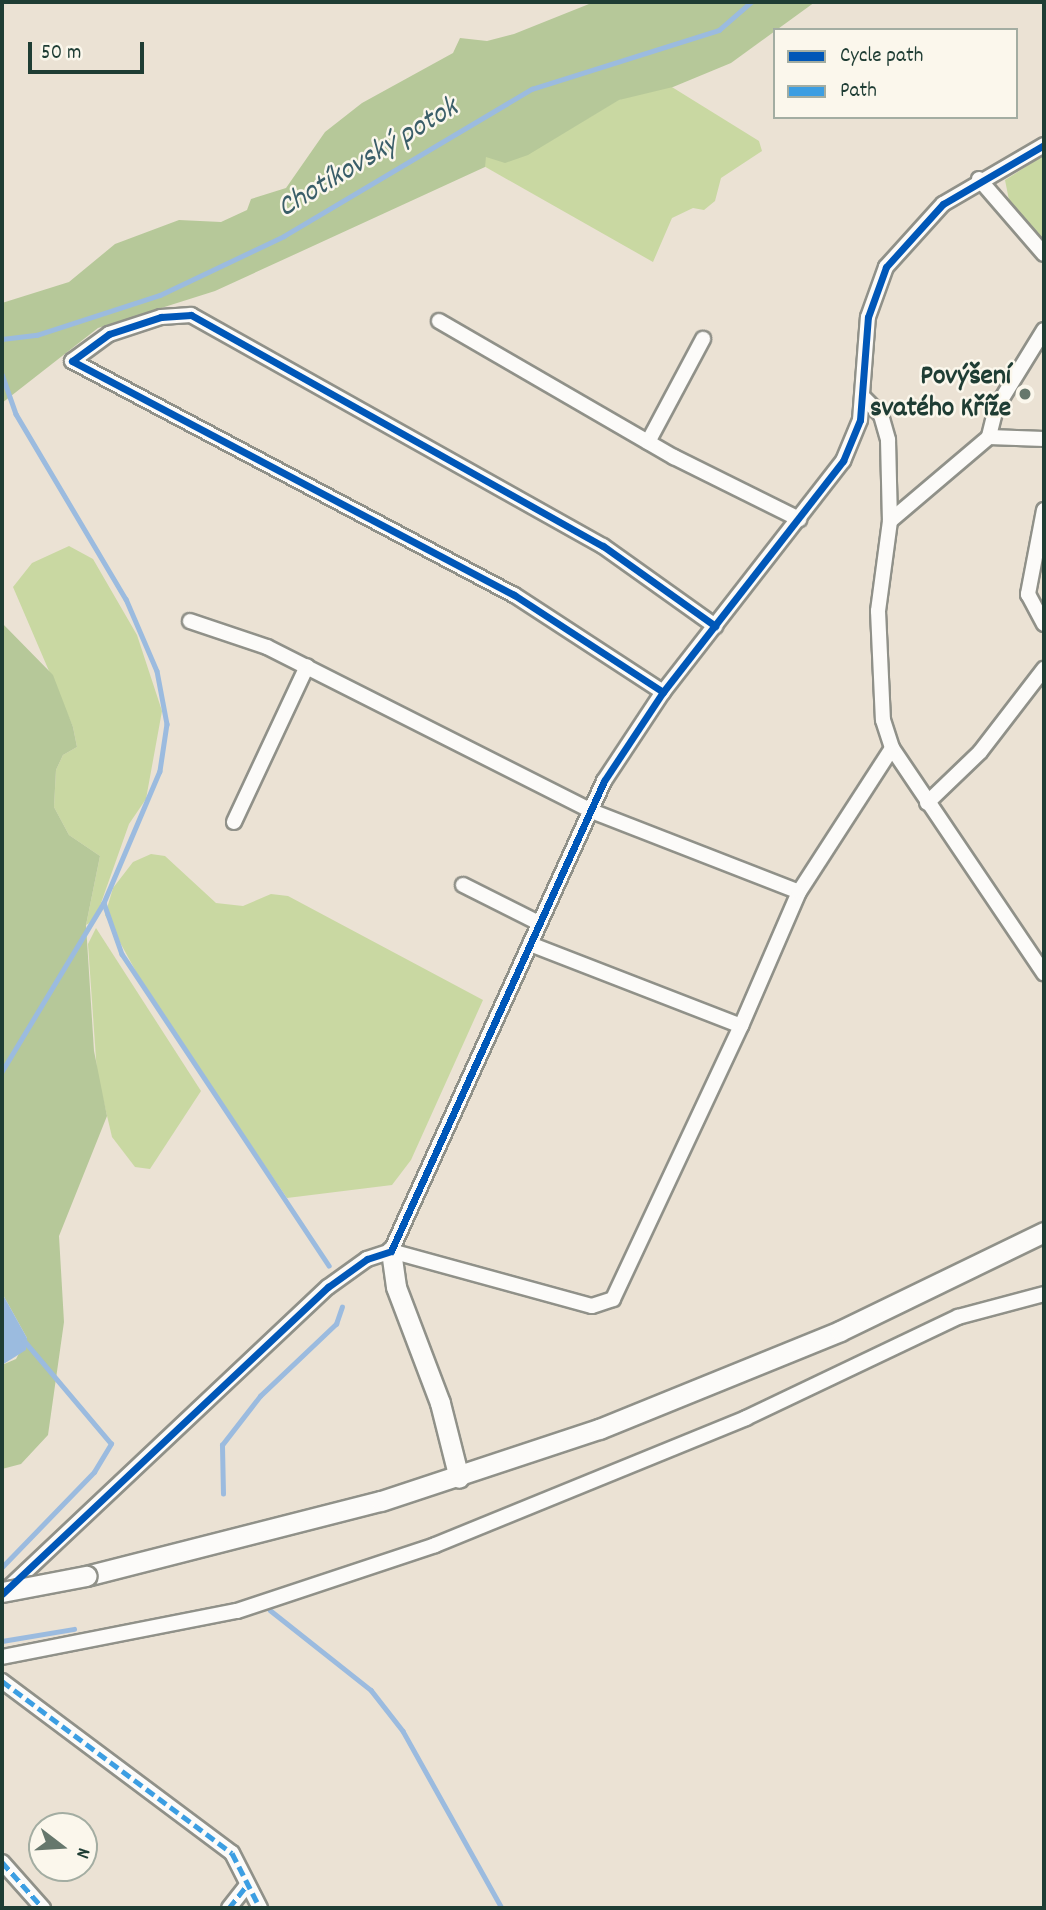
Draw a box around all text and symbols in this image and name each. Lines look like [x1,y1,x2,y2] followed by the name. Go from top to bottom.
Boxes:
[32,28,147,72] scale bar
[773,28,1018,119] legend
[41,39,81,69] text: 50 m
[840,42,923,72] text: Cycle path
[840,77,877,107] text: Path
[272,92,466,228] water label: Chotíkovský potok
[870,361,1011,427] place label: Povýšení svatého Kříže
[1017,386,1033,402] marker: Povýšení svatého Kříže
[28,1812,98,1882] north arrow
[67,1844,96,1861] text: N

